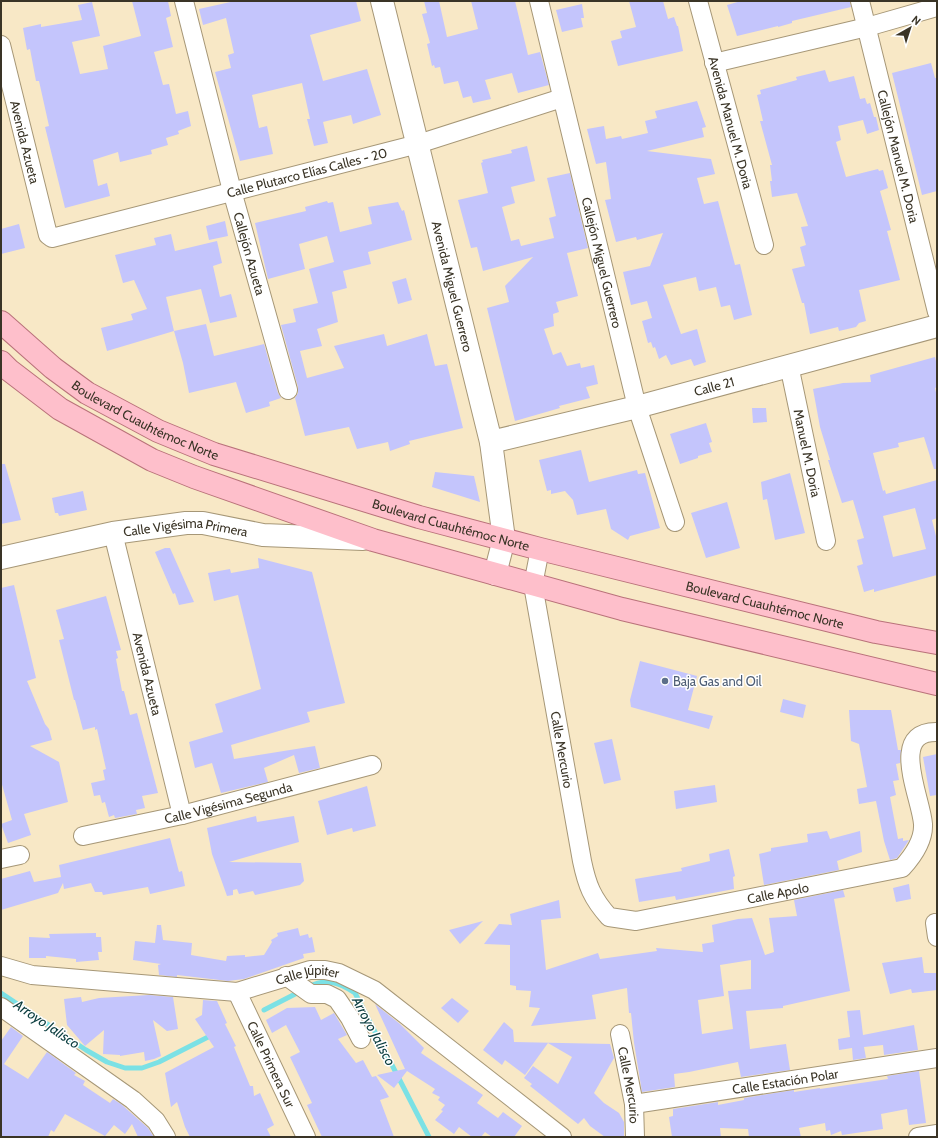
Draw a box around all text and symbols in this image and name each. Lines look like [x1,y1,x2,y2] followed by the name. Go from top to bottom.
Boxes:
[890,8,930,48] north arrow
[909,12,924,28] text: N
[705,55,757,191] street label: Avenida Manuel M. Doria
[874,88,923,225] street label: Callejón Manuel M. Doria
[7,99,43,186] street label: Avenida Azueta
[225,144,389,201] street label: Calle Plutarco Elías Calles - 20
[579,195,626,330] street label: Callejón Miguel Guerrero
[230,210,269,298] street label: Callejón Azueta
[429,219,476,353] street label: Avenida Miguel Guerrero
[692,373,736,399] street label: Calle 21
[69,377,221,463] street label: Boulevard Cuauhtémoc Norte
[790,408,825,499] street label: Manuel M. Doria
[370,495,532,554] street label: Boulevard Cuauhtémoc Norte
[122,515,250,540] street label: Calle Vigésima Primera
[684,577,846,632] street label: Boulevard Cuauhtémoc Norte
[130,631,166,718] street label: Avenida Azueta
[673,673,762,690] place label: Baja Gas and Oil
[660,676,670,686] marker: Baja Gas and Oil
[548,710,577,789] street label: Calle Mercurio
[163,778,295,827] street label: Calle Vigésima Segunda
[746,879,810,907] street label: Calle Apolo
[273,962,342,988] street label: Calle Júpiter
[348,992,400,1069] water label: Arroyo Jalisco
[10,995,83,1053] water label: Arroyo Jalisco
[244,1018,299,1111] street label: Calle Primera Sur
[615,1045,643,1124] street label: Calle Mercurio
[731,1065,840,1097] street label: Calle Estación Polar

